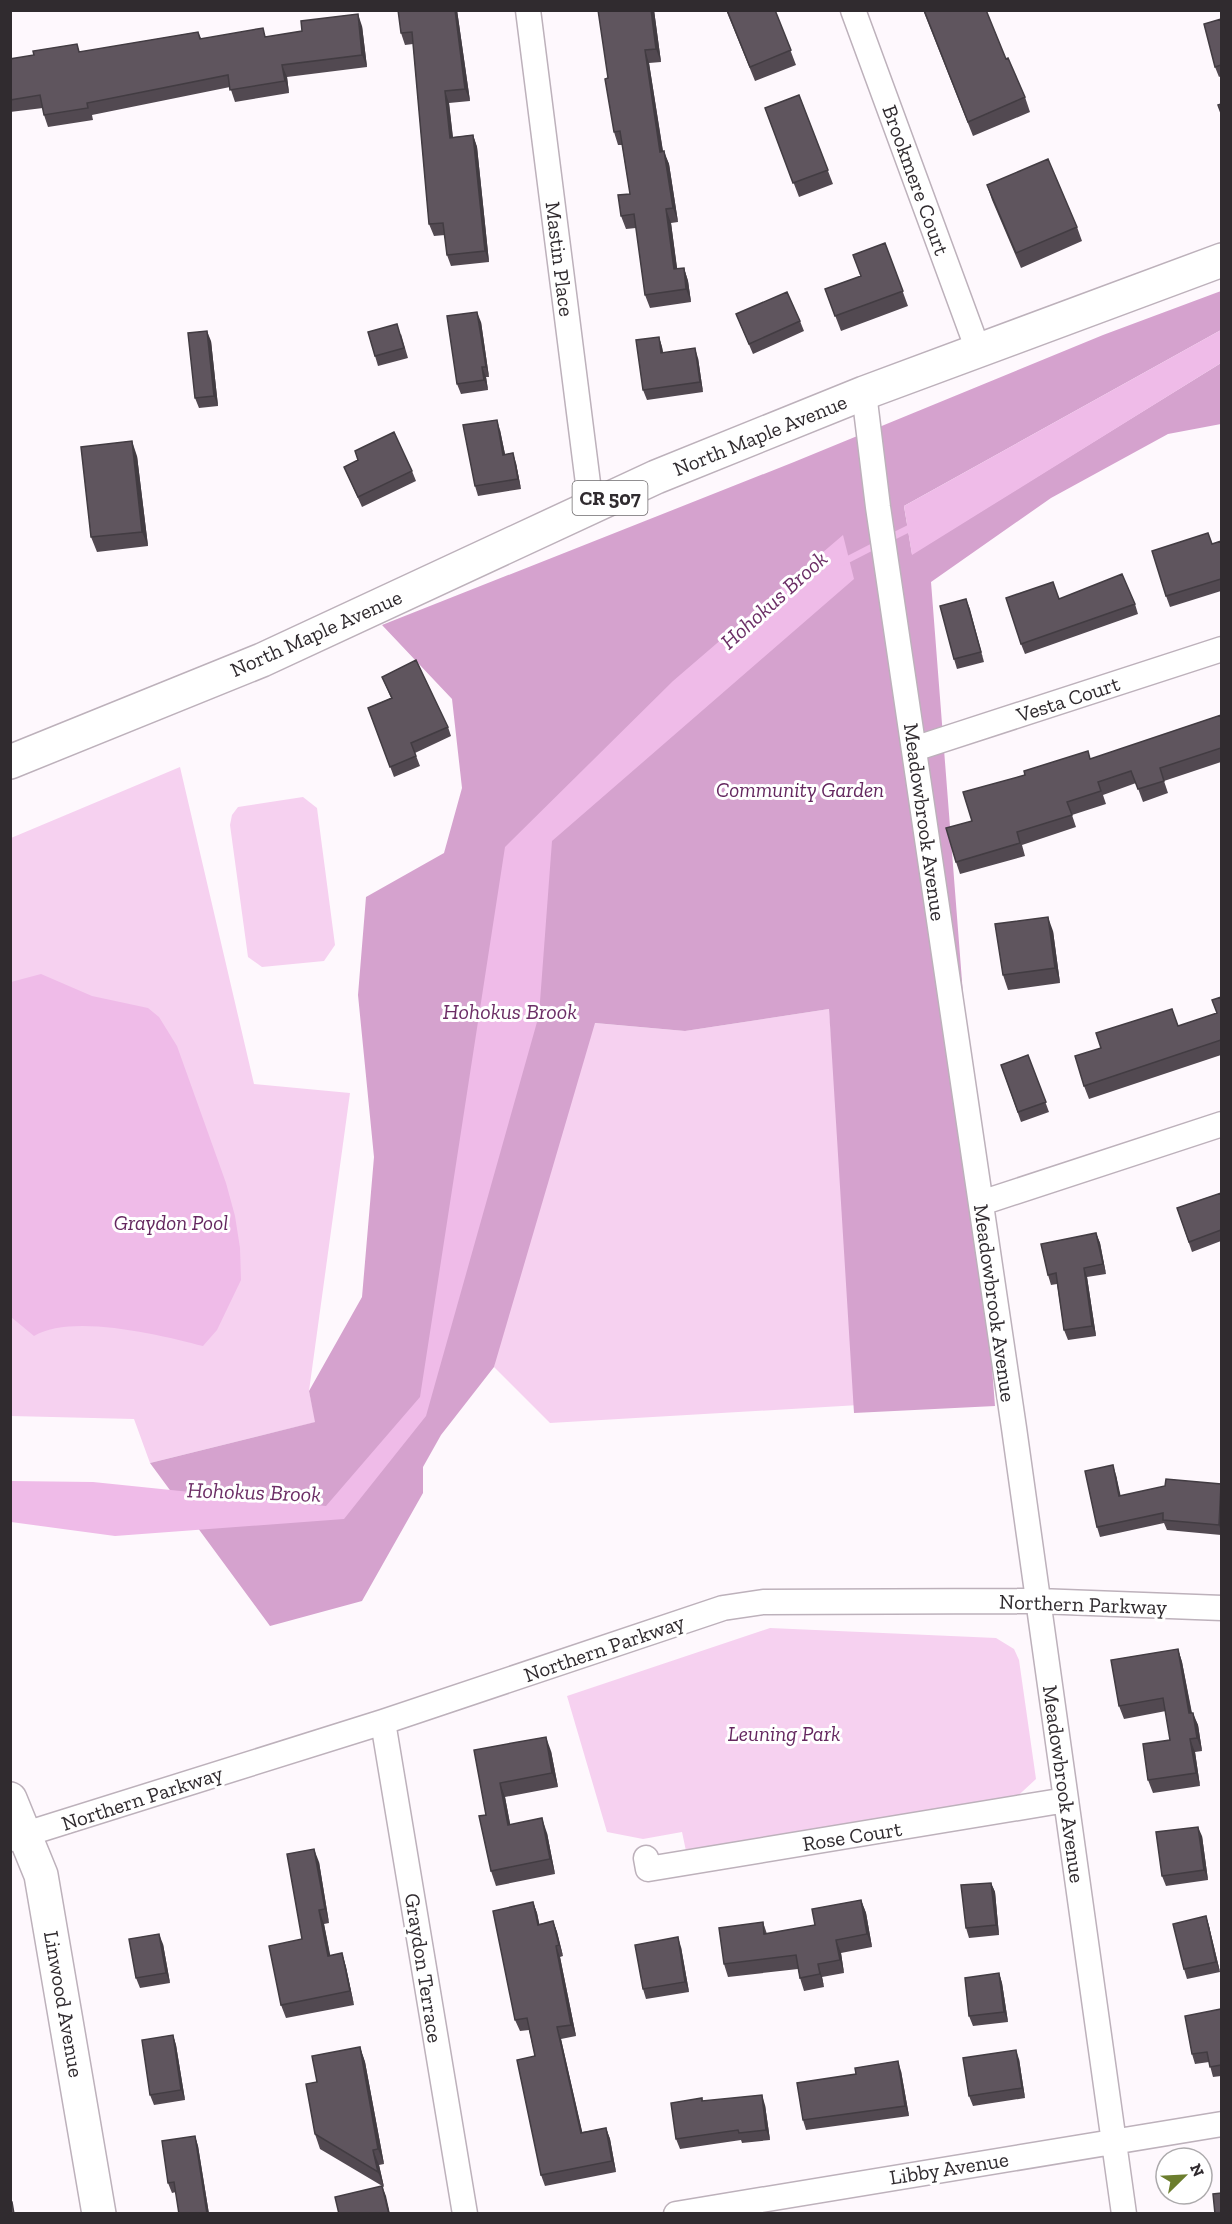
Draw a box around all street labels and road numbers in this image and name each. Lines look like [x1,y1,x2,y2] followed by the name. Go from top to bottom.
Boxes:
[877,101,955,259] street label: Brookmere Court
[541,200,579,318] street label: Mastin Place
[670,389,850,481] street label: North Maple Avenue
[572,481,648,515] road number: CR 507
[226,584,406,682] street label: North Maple Avenue
[1012,671,1123,728] street label: Vesta Court
[899,722,951,923] street label: Meadowbrook Avenue
[969,1203,1021,1404] street label: Meadowbrook Avenue
[999,1589,1168,1619] street label: Northern Parkway
[521,1609,688,1687] street label: Northern Parkway
[1038,1684,1090,1885] street label: Meadowbrook Avenue
[58,1760,226,1836] street label: Northern Parkway
[801,1816,904,1856] street label: Rose Court
[400,1891,448,2045] street label: Graydon Terrace
[39,1929,89,2079] street label: Linwood Avenue
[888,2146,1010,2190] street label: Libby Avenue

